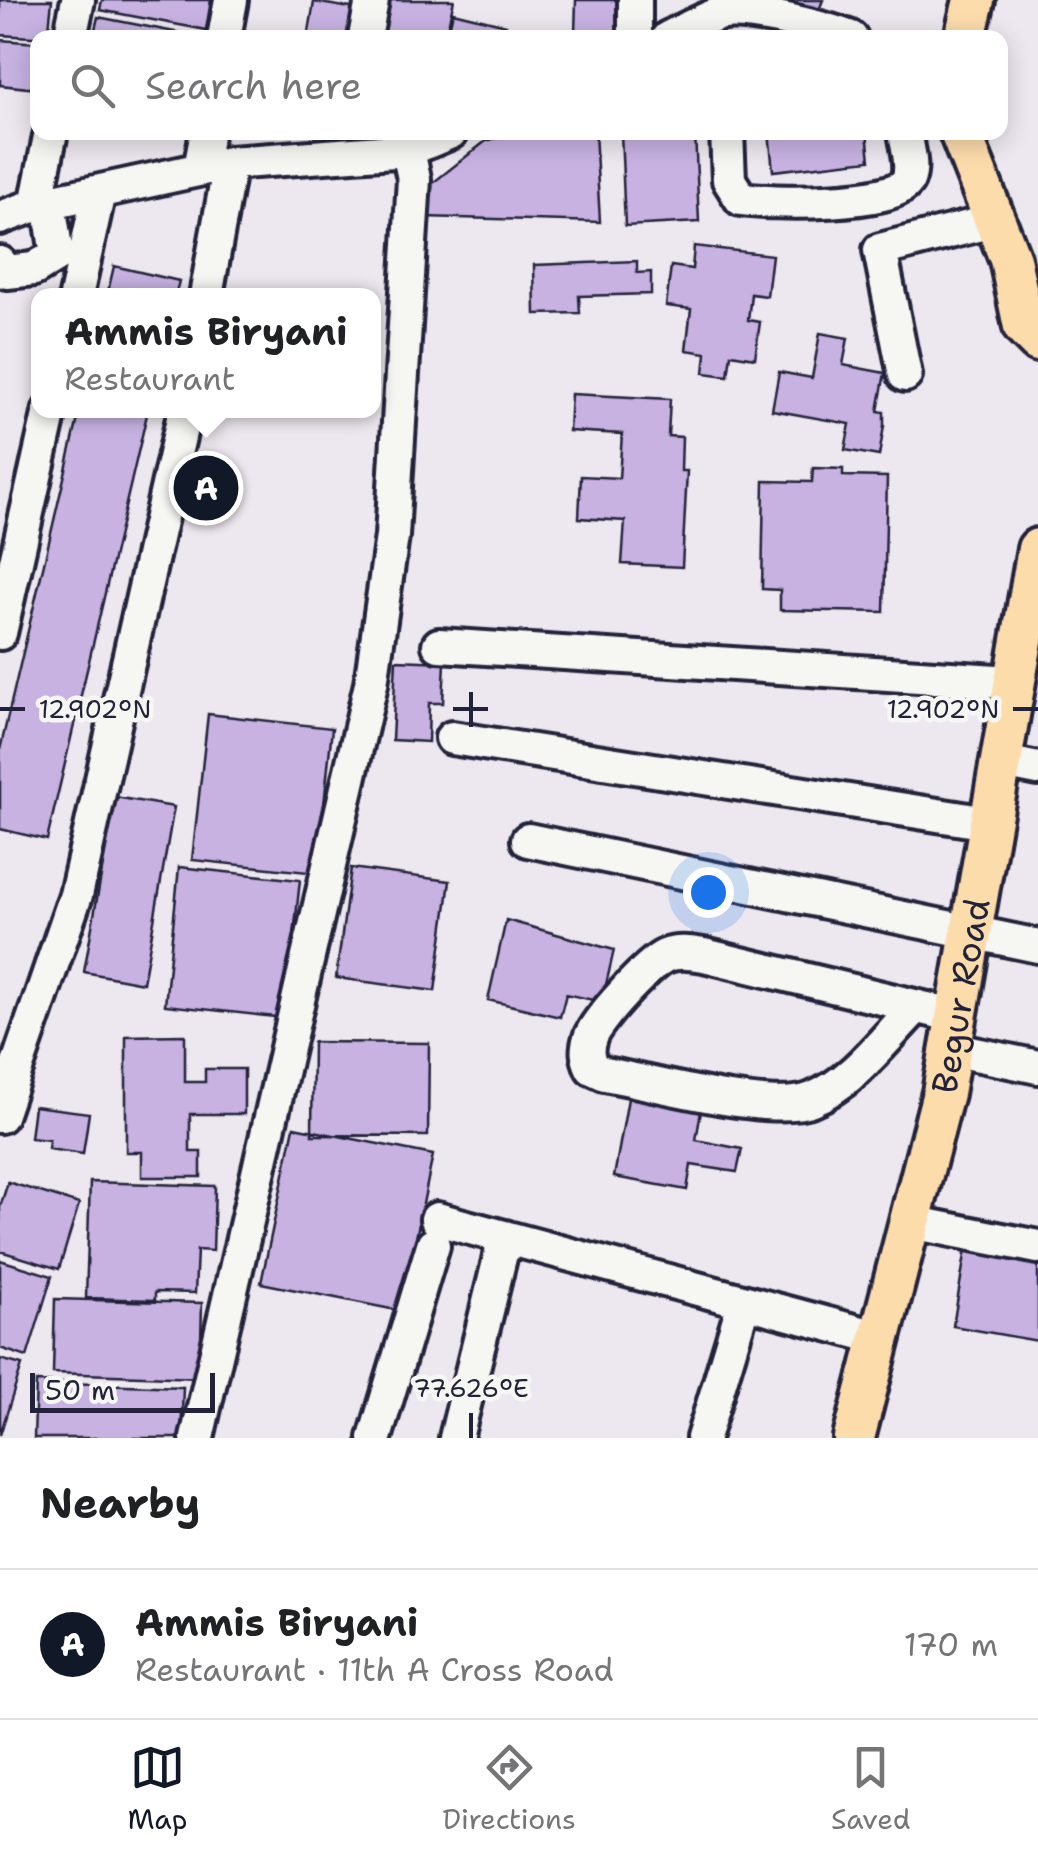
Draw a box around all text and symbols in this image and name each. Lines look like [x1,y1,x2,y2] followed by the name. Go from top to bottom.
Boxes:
[30,30,1008,140] search box
[65,58,120,113] icon: search
[145,60,362,111] text: Search here
[31,288,381,418] popup
[64,306,348,357] text: Ammis Biryani
[64,357,236,400] text: Restaurant
[174,450,238,526] pin: A
[39,692,151,726] text: 12.902°N
[887,692,999,726] text: 12.902°N
[683,867,734,918] your location
[920,895,1000,1097] street label: Begur Road
[30,1368,215,1412] scale bar
[45,1371,115,1409] text: 50 m
[413,1371,529,1405] text: 77.626°E
[40,1475,200,1531] text: Nearby
[135,1597,418,1648] text: Ammis Biryani
[60,1623,85,1666] text: A
[904,1623,998,1666] text: 170 m
[135,1648,614,1691] text: Restaurant · 11th A Cross Road
[128,1740,187,1838] tab: Map
[442,1740,576,1838] tab: Directions
[831,1740,910,1838] tab: Saved

